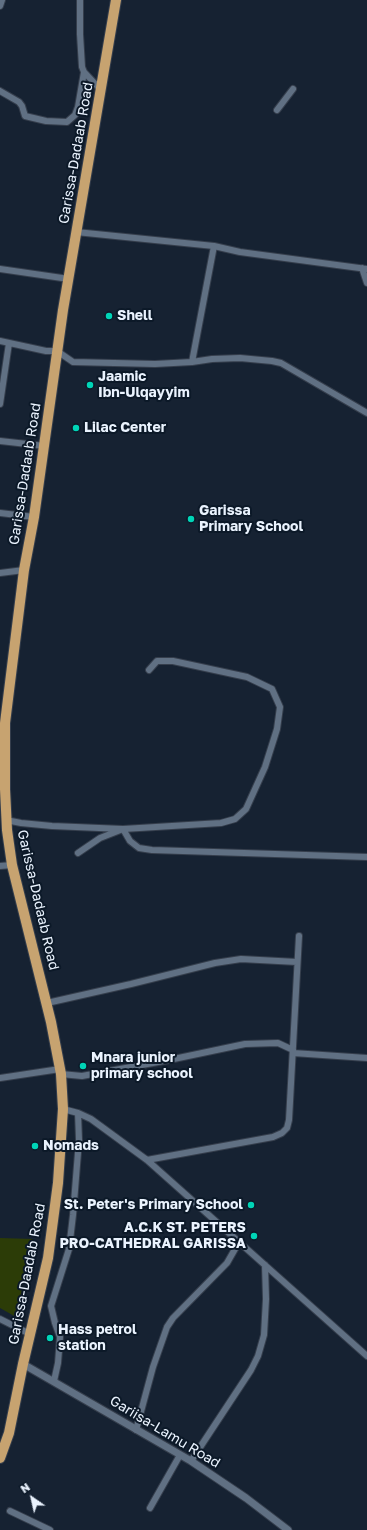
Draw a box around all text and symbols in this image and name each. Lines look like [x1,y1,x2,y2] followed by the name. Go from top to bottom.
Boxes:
[55,81,97,225] street label: Garissa-Dadaab Road
[117,308,152,324] place label: Shell
[104,311,114,321] marker: Shell
[98,369,190,402] place label: Jaamic Ibn-Ulqayyim
[85,380,95,390] marker: Jaamic Ibn-Ulqayyim
[5,402,45,546] street label: Garissa-Dadaab Road
[84,420,166,436] place label: Lilac Center
[71,423,81,433] marker: Lilac Center
[199,503,303,536] place label: Garissa Primary School
[186,514,196,524] marker: Garissa Primary School
[14,828,62,972] street label: Garissa-Dadaab Road
[91,1050,193,1082] place label: Mnara junior primary school
[78,1061,88,1071] marker: Mnara junior primary school
[43,1138,99,1154] place label: Nomads
[30,1141,40,1151] marker: Nomads
[64,1197,243,1213] place label: St. Peter's Primary School
[246,1200,256,1210] marker: St. Peter's Primary School
[5,1202,49,1346] street label: Garissa-Daadab Road
[59,1220,246,1252] place label: A.C.K ST. PETERS PRO-CATHEDRAL GARISSA
[249,1231,259,1241] marker: A.C.K ST. PETERS PRO-CATHEDRAL GARISSA
[58,1322,137,1354] place label: Hass petrol station
[45,1333,55,1343] marker: Hass petrol station
[107,1392,223,1472] street label: Gariisa-Lamu Road
[12,1478,52,1518] north arrow
[18,1480,32,1495] text: N

